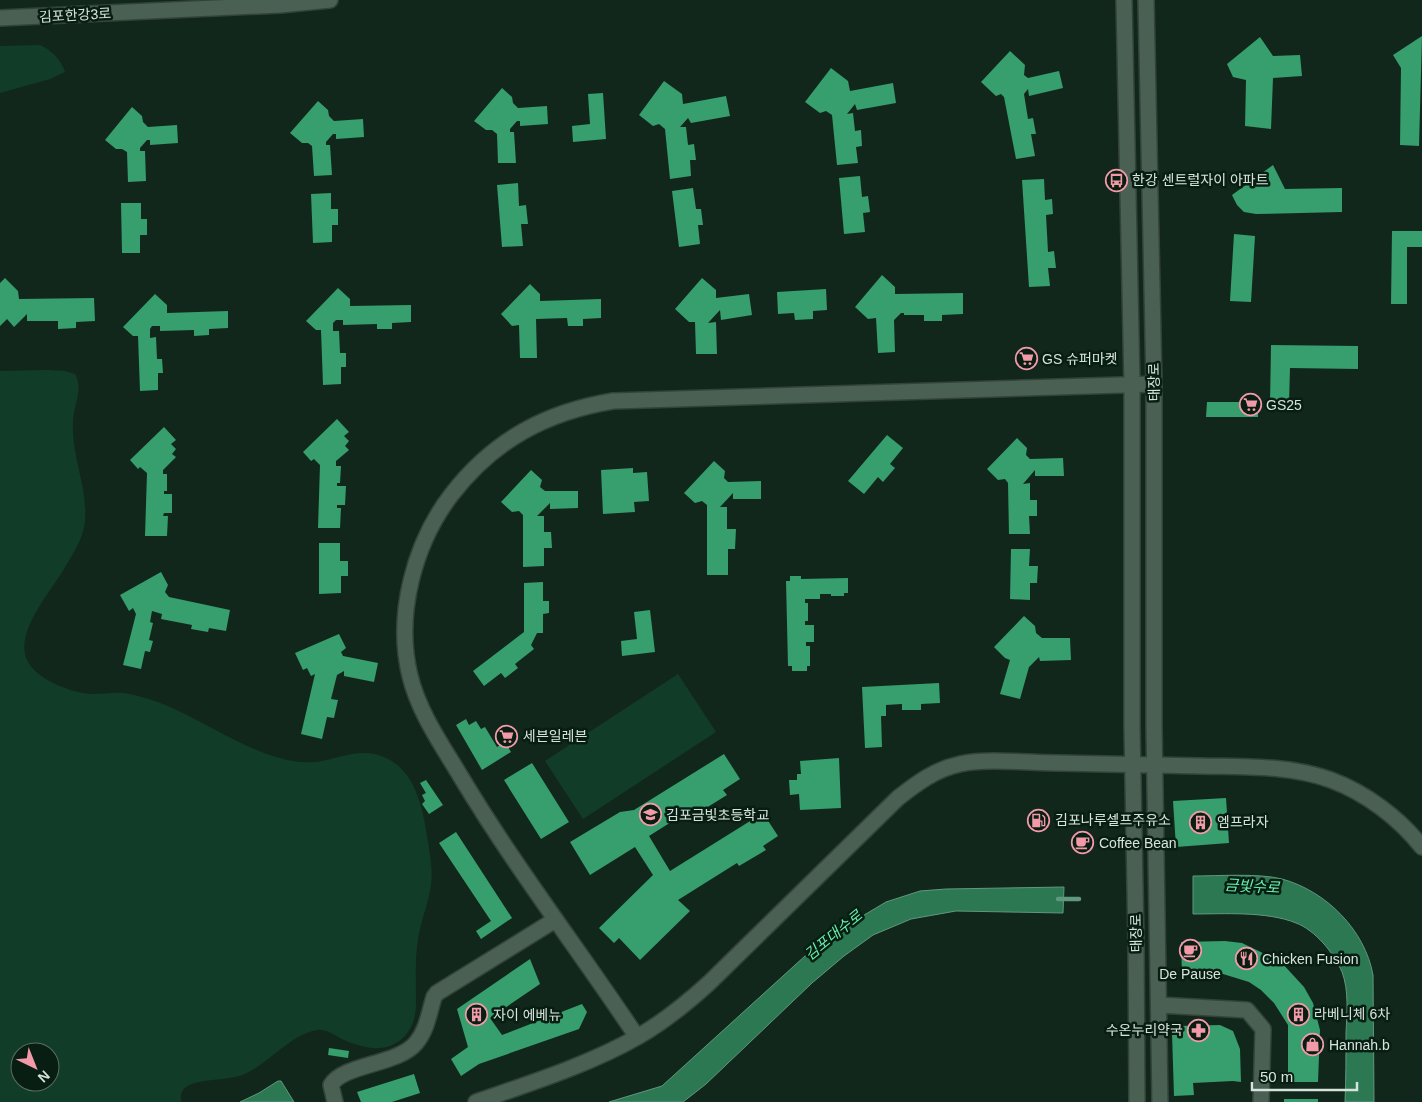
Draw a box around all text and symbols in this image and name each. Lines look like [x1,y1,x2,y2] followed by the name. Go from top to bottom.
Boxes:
[39,5,112,25] street label: 김포한강3로
[1104,168,1128,192] bus stop icon: 한강 센트럴자이 아파트
[1132,172,1269,188] place label: 한강 센트럴자이 아파트
[1014,347,1038,371] supermarket icon: GS 슈퍼마켓
[1042,351,1118,367] place label: GS 슈퍼마켓
[1146,362,1162,401] street label: 태장로
[1238,393,1262,417] supermarket icon: GS25
[1266,397,1302,413] place label: GS25
[495,724,519,748] supermarket icon: 세븐일레븐
[523,728,588,744] place label: 세븐일레븐
[638,803,662,827] school or university icon: 김포금빛초등학교
[666,807,769,823] place label: 김포금빛초등학교
[1027,808,1051,832] fuel station icon: 김포나루셀프주유소
[1189,810,1213,834] building icon: 엠프라자
[1055,812,1171,828] place label: 김포나루셀프주유소
[1217,814,1269,830] place label: 엠프라자
[1071,831,1095,855] cafe icon: Coffee Bean
[1099,835,1177,851] place label: Coffee Bean
[1224,876,1281,896] water label: 금빛수로
[801,906,866,963] water label: 김포대수로
[1128,913,1144,952] street label: 태장로
[1178,939,1202,963] cafe icon: De Pause
[1234,947,1258,971] restaurant icon: Chicken Fusion
[1262,951,1359,967] place label: Chicken Fusion
[1159,966,1221,982] place label: De Pause
[1286,1002,1310,1026] building icon: 라베니체 6차
[465,1003,489,1027] building icon: 자이 에베뉴
[1314,1006,1390,1022] place label: 라베니체 6차
[493,1007,561,1023] place label: 자이 에베뉴
[1187,1018,1211,1042] pharmacy icon: 수온누리약국
[1106,1022,1183,1038] place label: 수온누리약국
[1301,1033,1325,1057] shop icon: Hannah.b
[1329,1037,1390,1053] place label: Hannah.b
[10,1042,60,1092] north arrow
[1252,1060,1357,1092] scale bar
[35,1067,53,1086] text: N
[1260,1068,1293,1085] text: 50 m

